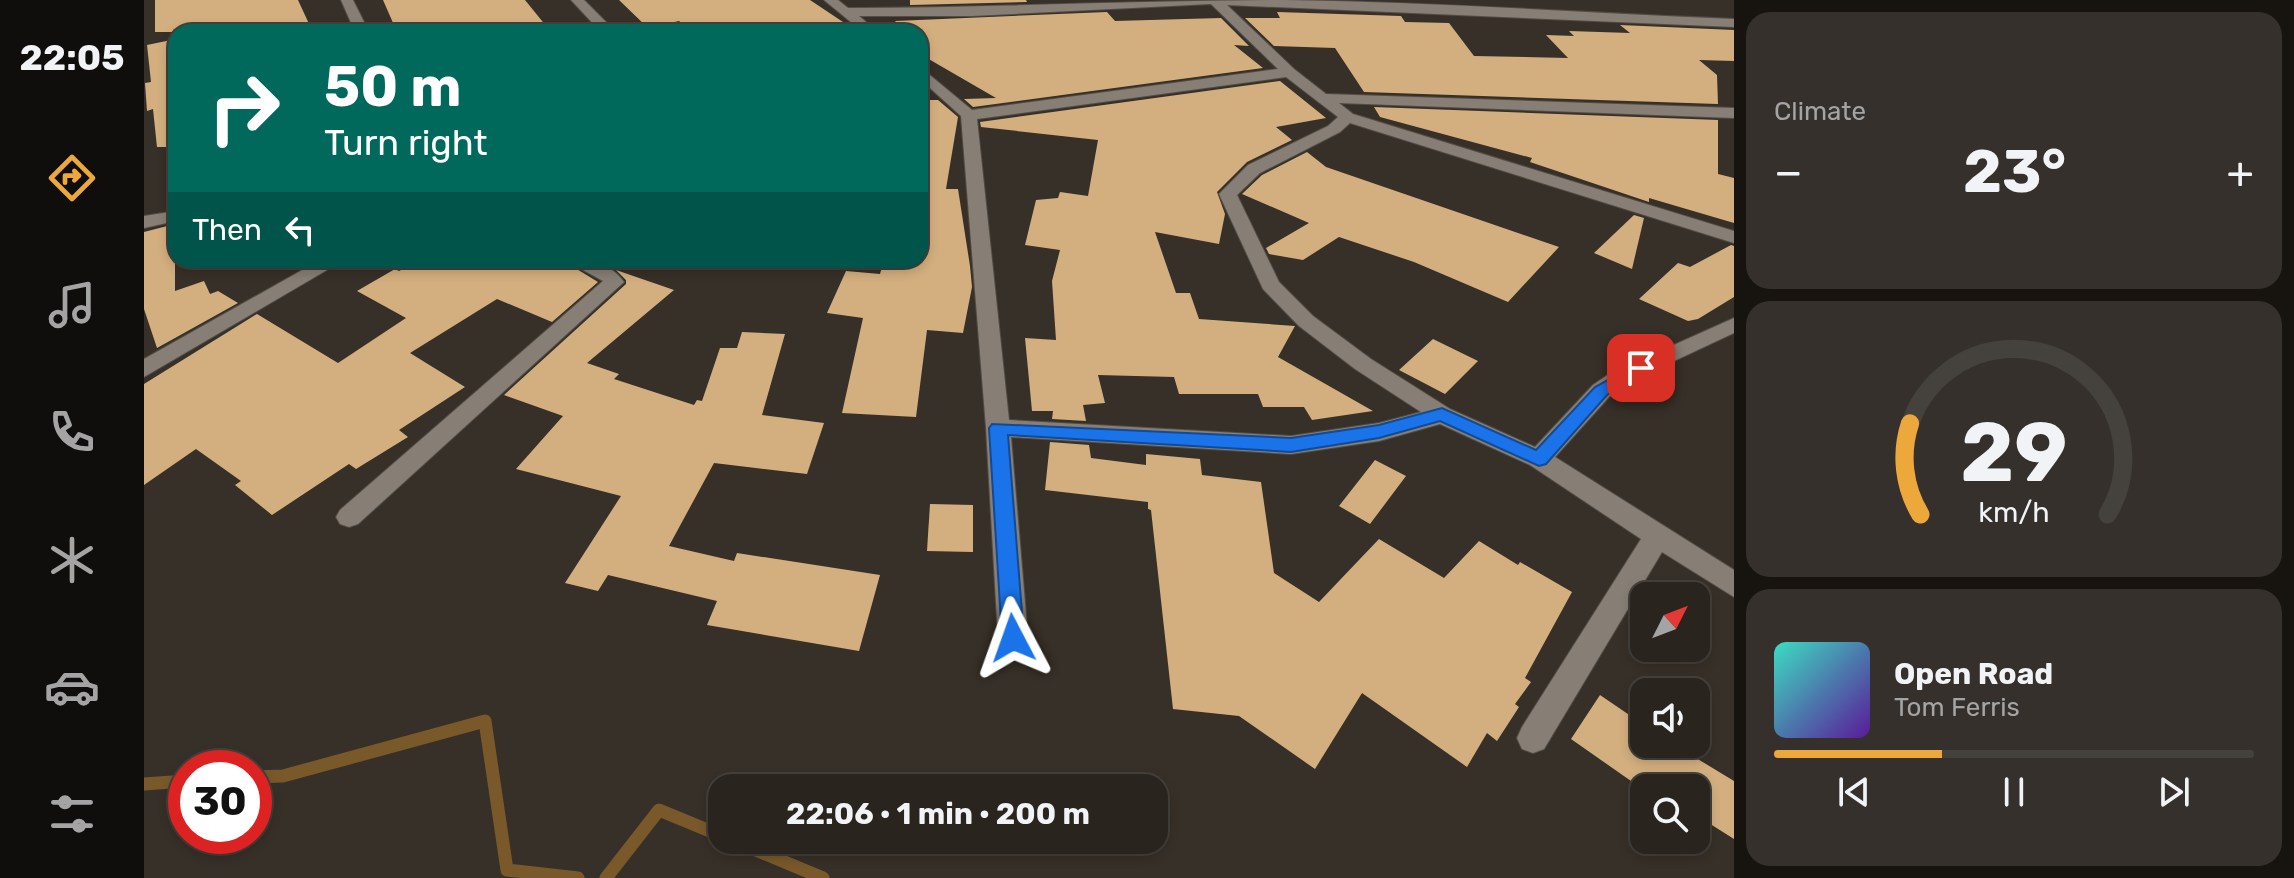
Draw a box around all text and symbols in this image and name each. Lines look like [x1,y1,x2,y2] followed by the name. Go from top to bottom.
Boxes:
[19,36,125,79] text: 22:05
[324,54,461,120] text: 50 m
[192,56,296,160] icon: right
[1774,96,1866,127] text: Climate
[324,121,488,164] text: Turn right
[1963,136,2066,207] text: 23°
[1774,146,1803,198] text: −
[2227,146,2254,198] text: +
[44,150,100,206] icon: directions
[278,208,322,252] icon: left
[192,212,262,248] text: Then
[44,277,100,333] icon: music
[1607,334,1675,402] pin
[1619,346,1663,390] icon: arrive
[1960,403,2068,502] text: 29
[44,404,100,460] icon: phone
[1978,495,2050,529] text: km/h
[44,532,100,588] icon: climate
[1630,582,1710,662] north arrow
[1630,582,1710,854] map controls
[971,596,1055,680] position arrow
[1894,656,2053,692] text: Open Road
[44,659,100,715] icon: car
[1630,678,1710,758] button: sound
[1894,692,2020,723] text: Tom Ferris
[168,750,272,854] speed limit sign: 30
[1832,770,1876,814] icon: previous
[1992,770,2036,814] icon: pause
[2152,770,2196,814] icon: next
[1630,774,1710,854] button: search
[44,786,100,842] icon: filters
[786,796,1090,832] text: 22:06 · 1 min · 200 m

